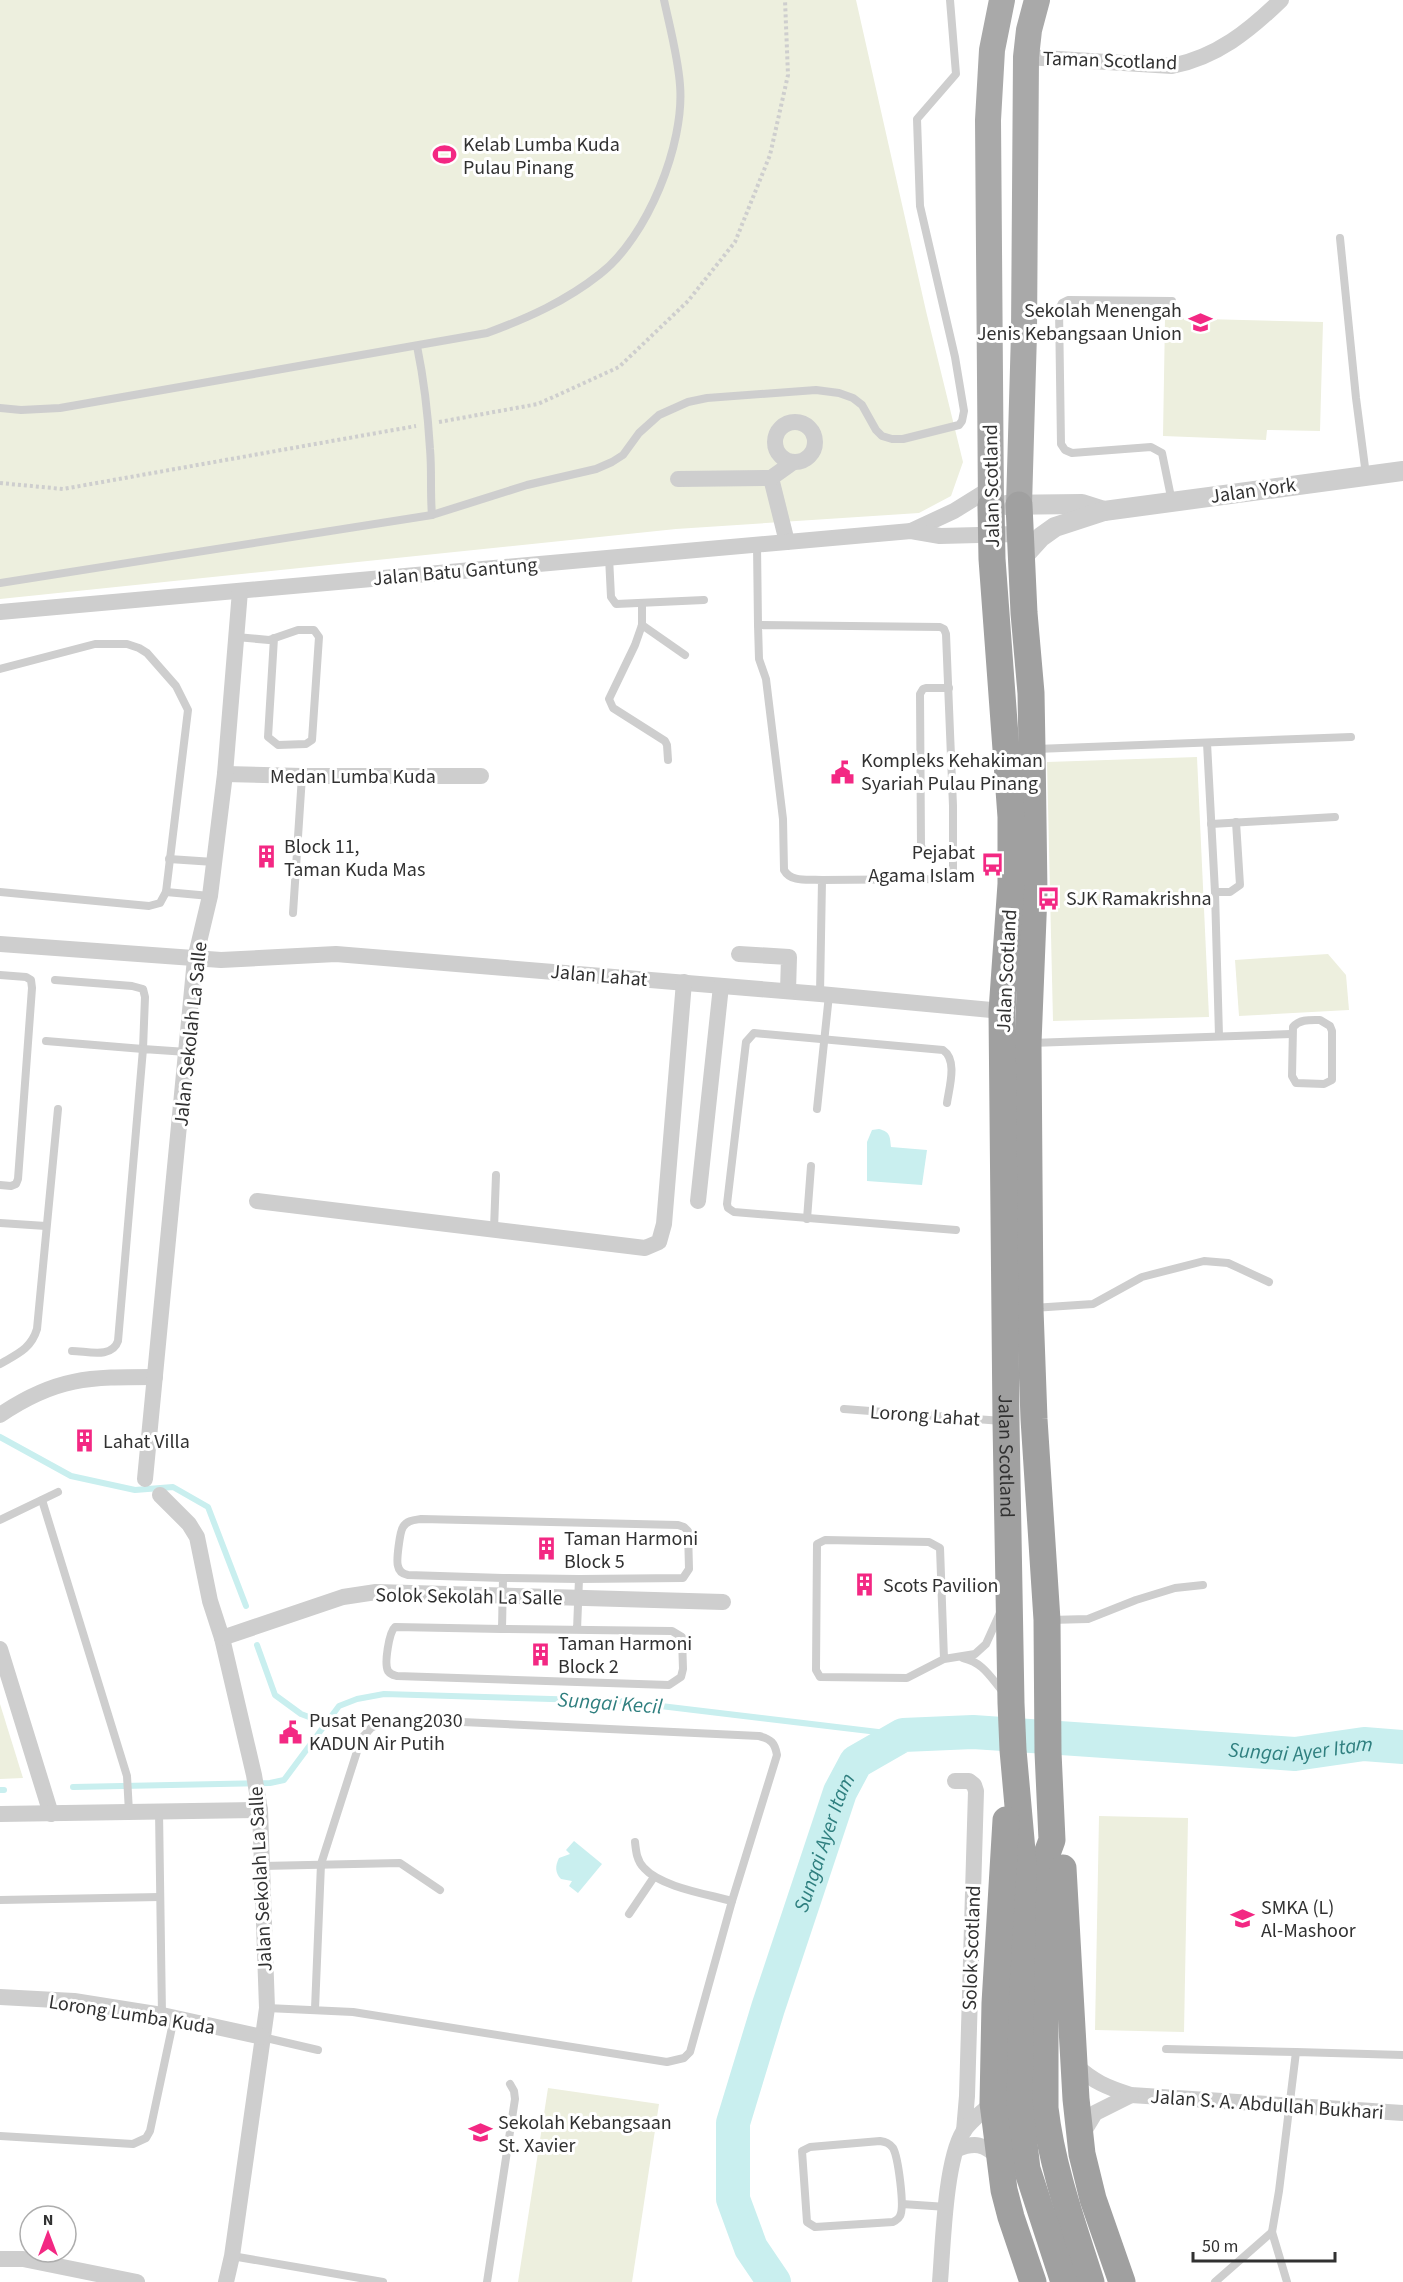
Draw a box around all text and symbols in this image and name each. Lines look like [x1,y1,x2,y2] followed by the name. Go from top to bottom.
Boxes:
[1042,45,1178,77] street label: Taman Scotland
[463,131,620,182] place label: Kelab Lumba Kuda Pulau Pinang
[432,142,458,168] sports icon: Kelab Lumba Kuda Pulau Pinang
[977,297,1182,348] place label: Sekolah Menengah Jenis Kebangsaan Union
[1187,309,1213,335] school or university icon: Sekolah Menengah Jenis Kebangsaan Union
[977,424,1007,548] street label: Jalan Scotland
[1209,471,1298,511] street label: Jalan York
[372,551,539,593] street label: Jalan Batu Gantung
[861,747,1043,798] place label: Kompleks Kehakiman Syariah Pulau Pinang
[830,759,856,785] public building icon: Kompleks Kehakiman Syariah Pulau Pinang
[270,763,436,791] street label: Medan Lumba Kuda
[284,833,425,884] place label: Block 11, Taman Kuda Mas
[868,839,975,890] place label: Pejabat Agama Islam
[253,844,279,870] building icon: Block 11, Taman Kuda Mas
[980,851,1006,877] bus stop icon: Pejabat Agama Islam
[1035,885,1061,911] bus stop icon: SJK Ramakrishna
[1066,885,1212,913] place label: SJK Ramakrishna
[990,909,1024,1034] street label: Jalan Scotland
[167,940,215,1128] street label: Jalan Sekolah La Salle
[549,958,649,994] street label: Jalan Lahat
[991,1394,1021,1518] street label: Jalan Scotland
[869,1398,981,1434] street label: Lorong Lahat
[72,1428,98,1454] building icon: Lahat Villa
[103,1428,190,1456] place label: Lahat Villa
[564,1525,698,1576] place label: Taman Harmoni Block 5
[533,1536,559,1562] building icon: Taman Harmoni Block 5
[852,1572,878,1598] building icon: Scots Pavilion
[883,1572,998,1600] place label: Scots Pavilion
[375,1581,563,1613] street label: Solok Sekolah La Salle
[558,1630,692,1681] place label: Taman Harmoni Block 2
[527,1642,553,1668] building icon: Taman Harmoni Block 2
[557,1684,664,1722] water label: Sungai Kecil
[309,1707,463,1758] place label: Pusat Penang2030 KADUN Air Putih
[278,1719,304,1745] public building icon: Pusat Penang2030 KADUN Air Putih
[1227,1728,1374,1770] water label: Sungai Ayer Itam
[786,1768,862,1916] water label: Sungai Ayer Itam
[242,1786,280,1972] street label: Jalan Sekolah La Salle
[956,1885,988,2011] street label: Solok Scotland
[1261,1894,1356,1945] place label: SMKA (L) Al-Mashoor
[1230,1906,1256,1932] school or university icon: SMKA (L) Al-Mashoor
[47,1988,217,2042] street label: Lorong Lumba Kuda
[1149,2083,1384,2127] street label: Jalan S. A. Abdullah Bukhari
[498,2109,672,2160] place label: Sekolah Kebangsaan St. Xavier
[467,2120,493,2146] school or university icon: Sekolah Kebangsaan St. Xavier
[18,2204,78,2264] north arrow
[43,2209,53,2231] text: N
[1193,2225,1336,2263] scale bar
[1202,2234,1238,2259] text: 50 m

